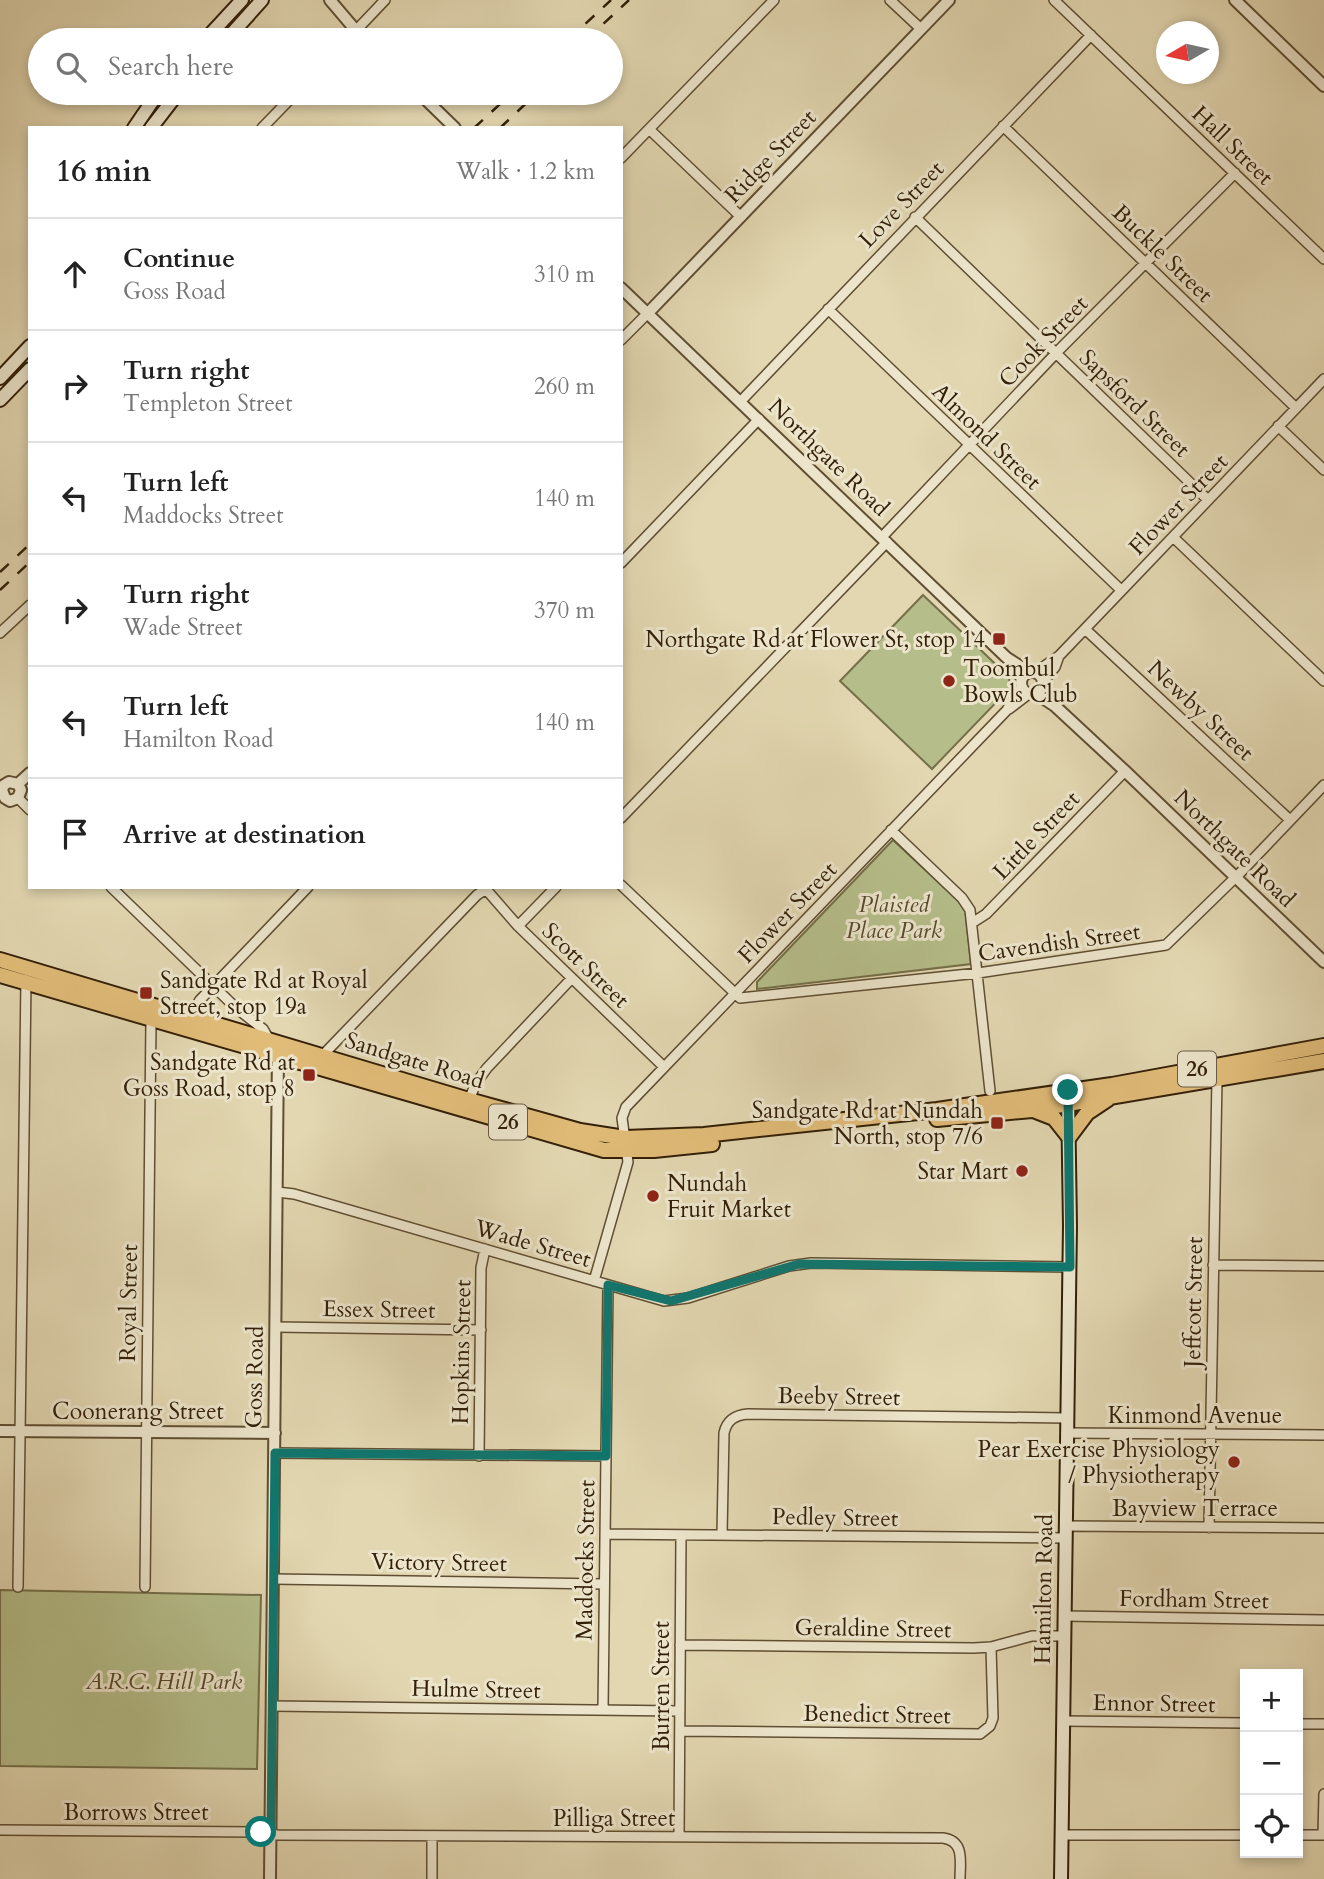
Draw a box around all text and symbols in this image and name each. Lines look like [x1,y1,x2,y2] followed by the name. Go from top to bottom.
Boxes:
[1156,21,1219,84] north arrow
[28,28,623,105] search box
[52,48,90,86] icon: search
[108,49,234,84] text: Search here
[1185,99,1280,192] street label: Hall Street
[718,103,823,210] street label: Ridge Street
[56,151,151,192] text: 16 min
[852,154,951,255] street label: Love Street
[456,156,595,187] text: Walk · 1.2 km
[1106,197,1220,309] street label: Buckle Street
[123,241,235,276] text: Continue
[56,255,94,293] icon: ahead
[534,259,595,290] text: 310 m
[123,276,226,307] text: Goss Road
[992,289,1095,394] street label: Cook Street
[1072,343,1197,464] street label: Sapsford Street
[123,353,250,388] text: Turn right
[56,367,94,405] icon: right
[534,371,595,402] text: 260 m
[925,376,1048,496] street label: Almond Street
[123,388,293,419] text: Templeton Street
[761,391,897,524] street label: Northgate Road
[1122,447,1235,562] street label: Flower Street
[123,465,228,500] text: Turn left
[56,479,94,517] icon: left
[534,483,595,514] text: 140 m
[123,500,284,531] text: Maddocks Street
[123,577,250,612] text: Turn right
[56,591,94,629] icon: right
[534,595,595,626] text: 370 m
[123,612,243,643] text: Wade Street
[645,624,985,655] place label: Northgate Rd at Flower St, stop 14
[991,631,1007,647] marker: Northgate Rd at Flower St, stop 14
[963,653,1078,710] place label: Toombul Bowls Club
[1141,653,1260,768] street label: Newby Street
[941,673,957,689] marker: Toombul Bowls Club
[123,689,228,724] text: Turn left
[56,703,94,741] icon: left
[534,707,595,738] text: 140 m
[123,724,273,755] text: Hamilton Road
[1167,782,1303,915] street label: Northgate Road
[986,784,1087,887] street label: Little Street
[56,815,94,853] icon: arrive
[123,817,366,852] text: Arrive at destination
[731,855,844,970] street label: Flower Street
[846,889,943,946] park label: Plaisted Place Park
[535,916,636,1015] street label: Scott Street
[976,916,1142,969] street label: Cavendish Street
[160,965,368,1022] place label: Sandgate Rd at Royal Street, stop 19a
[138,985,154,1001] marker: Sandgate Rd at Royal Street, stop 19a
[341,1025,489,1097] street label: Sandgate Road
[123,1047,295,1104] place label: Sandgate Rd at Goss Road, stop 8
[1178,1052,1216,1086] road number: 26
[301,1067,317,1083] marker: Sandgate Rd at Goss Road, stop 8
[1052,1074,1083,1105] route end
[752,1095,983,1152] place label: Sandgate Rd at Nundah North, stop 7/6
[489,1104,527,1140] road number: 26
[989,1115,1005,1131] marker: Sandgate Rd at Nundah North, stop 7/6
[917,1156,1008,1187] place label: Star Mart
[1014,1163,1030,1179] marker: Star Mart
[667,1168,791,1225] place label: Nundah Fruit Market
[645,1188,661,1204] marker: Nundah Fruit Market
[470,1212,595,1275] street label: Wade Street
[1177,1236,1210,1371] street label: Jeffcott Street
[112,1244,145,1362] street label: Royal Street
[445,1279,478,1425] street label: Hopkins Street
[322,1293,436,1326] street label: Essex Street
[238,1325,271,1429] street label: Goss Road
[777,1380,901,1413] street label: Beeby Street
[52,1396,224,1427] street label: Coonerang Street
[1108,1400,1282,1431] street label: Kinmond Avenue
[977,1434,1220,1491] place label: Pear Exercise Physiology / Physiotherapy
[1226,1454,1242,1470] marker: Pear Exercise Physiology / Physiotherapy
[569,1479,602,1641] street label: Maddocks Street
[1112,1493,1278,1524] street label: Bayview Terrace
[772,1501,898,1534] street label: Pedley Street
[1027,1513,1060,1664] street label: Hamilton Road
[371,1546,507,1579] street label: Victory Street
[1119,1583,1269,1616] street label: Fordham Street
[794,1612,952,1645] street label: Geraldine Street
[646,1621,677,1751] street label: Burren Street
[85,1666,243,1697] park label: A.R.C. Hill Park
[1240,1669,1303,1858] map controls
[1240,1669,1303,1732] button: +
[411,1673,541,1706] street label: Hulme Street
[1092,1687,1216,1720] street label: Ennor Street
[803,1698,951,1731] street label: Benedict Street
[1240,1732,1303,1795] button: −
[1240,1795,1303,1858] button: locate
[64,1797,208,1828] street label: Borrows Street
[553,1803,675,1834] street label: Pilliga Street
[245,1816,276,1847] route start

